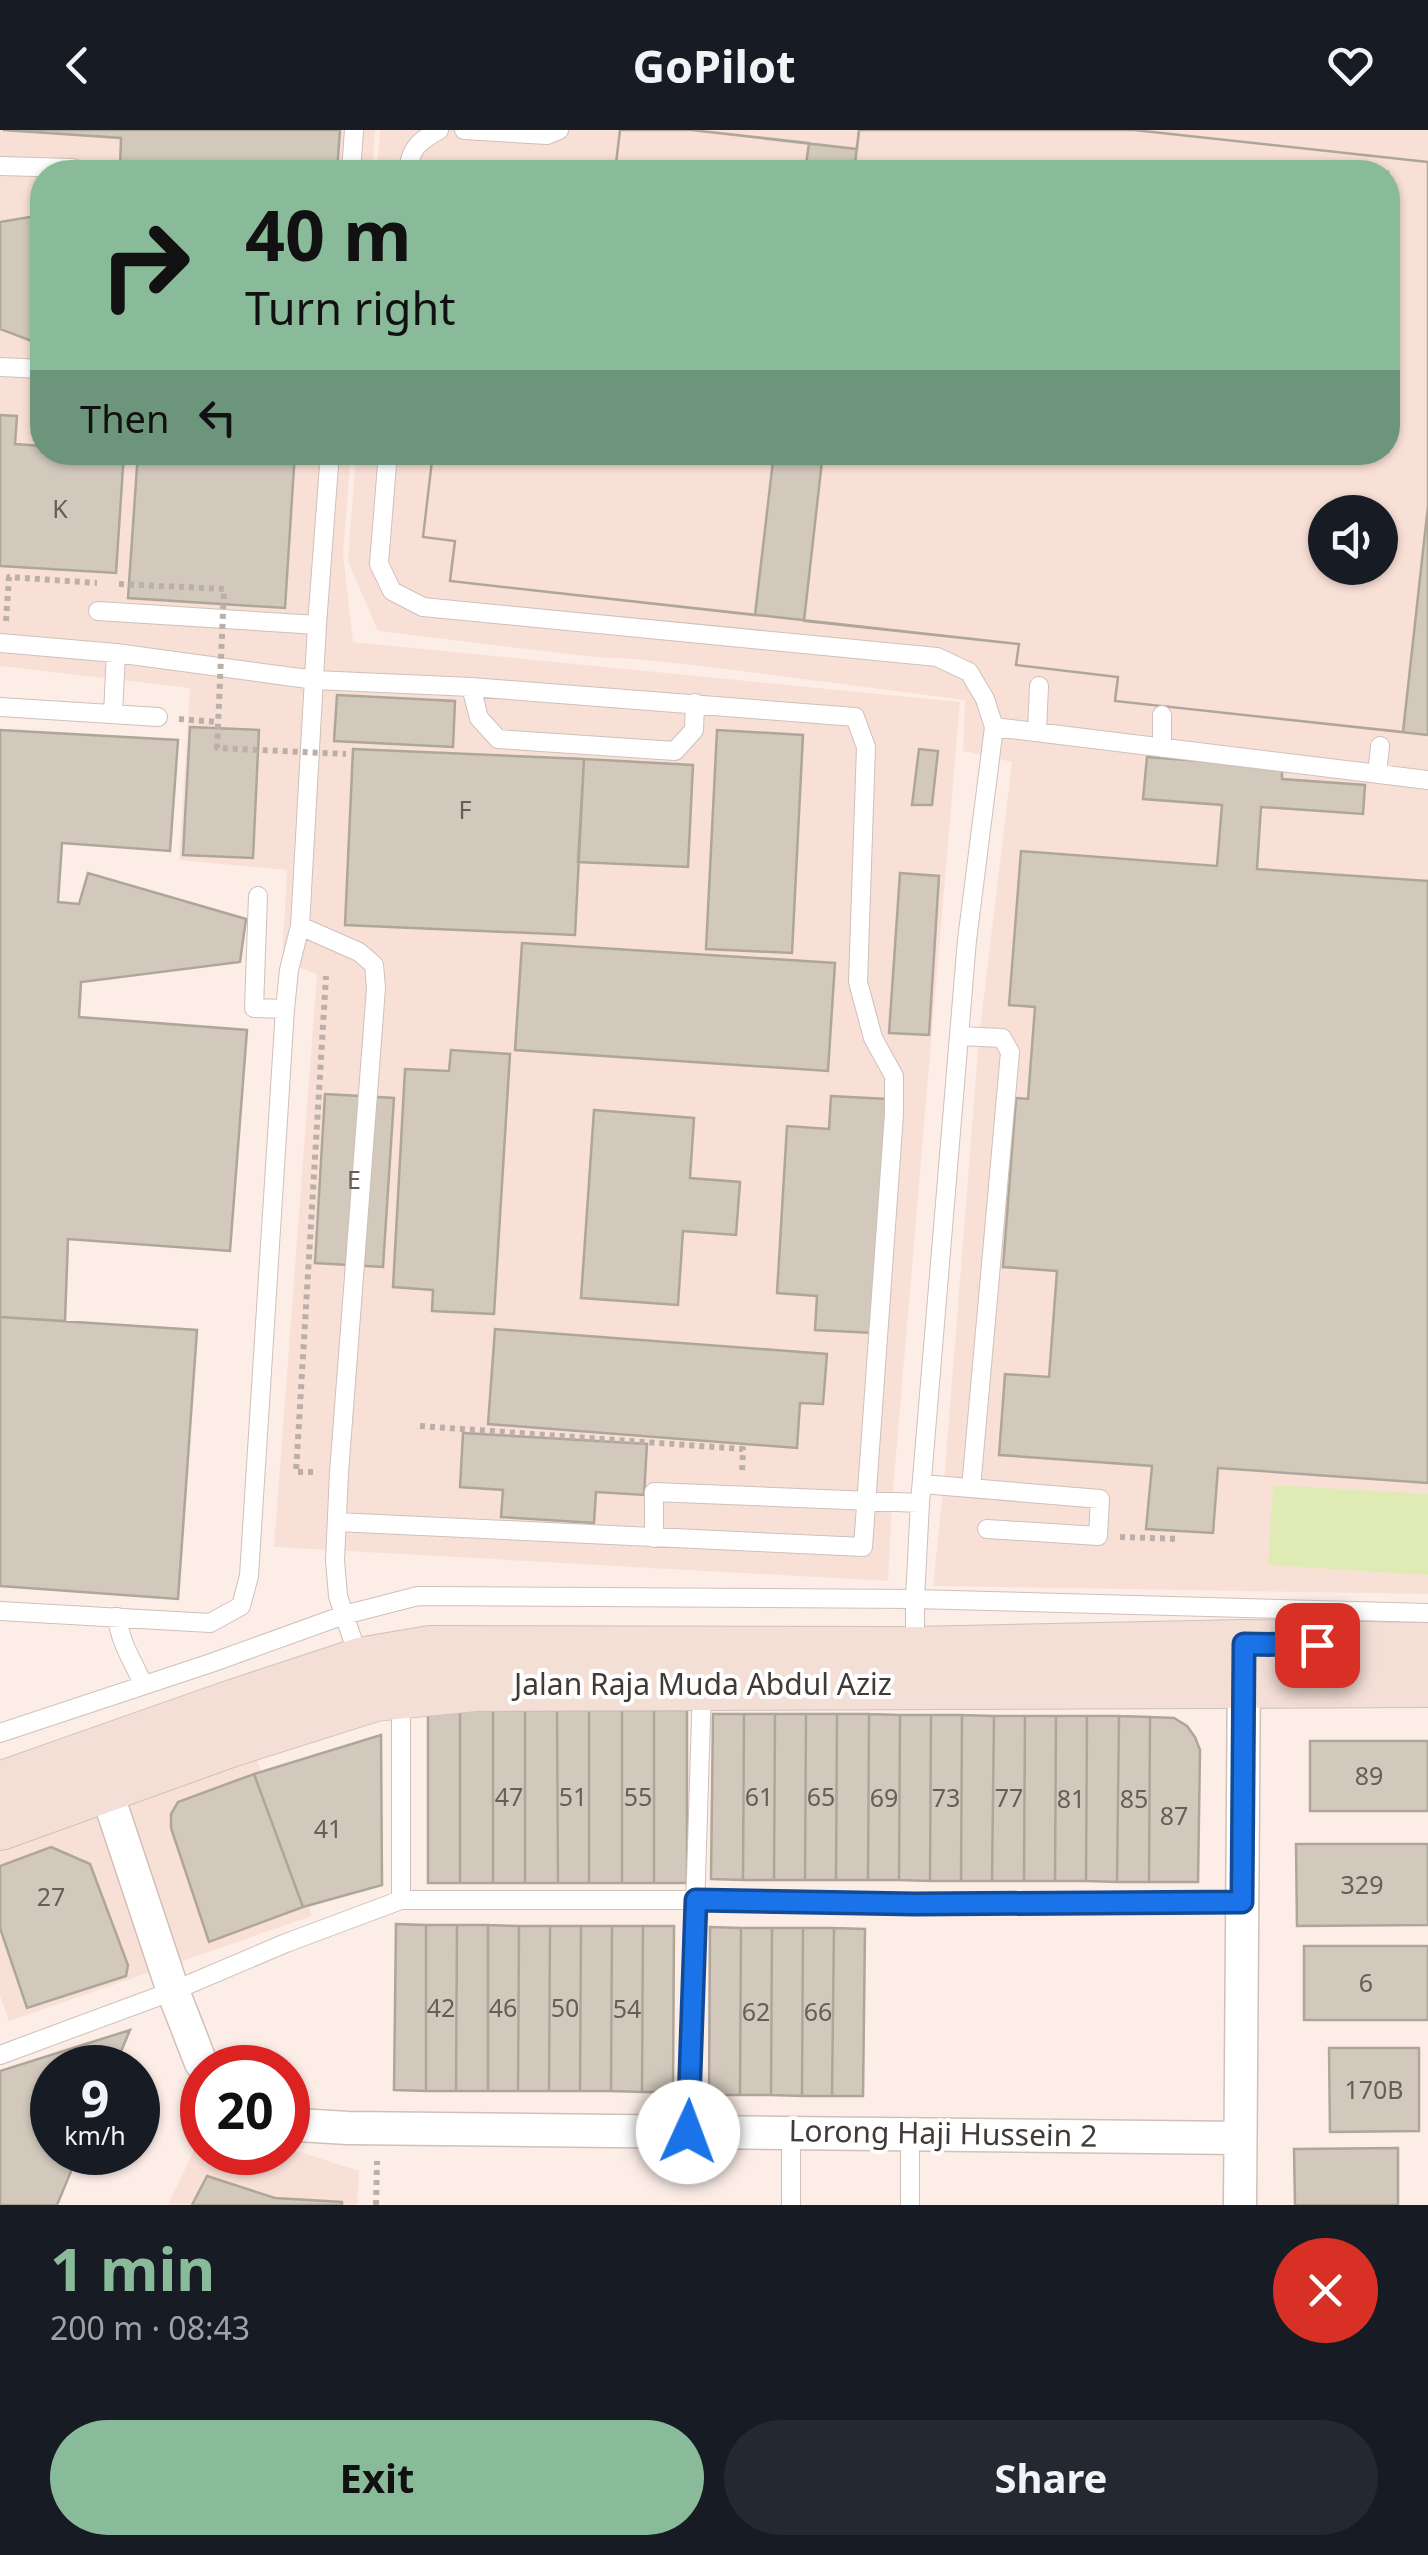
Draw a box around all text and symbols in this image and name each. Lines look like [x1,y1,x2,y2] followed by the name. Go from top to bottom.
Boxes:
[632,35,796,96] text: GoPilot
[50,38,105,93] icon: back
[1323,38,1378,93] icon: heart
[245,186,412,282] text: 40 m
[80,200,210,330] icon: right
[245,277,456,338] text: Turn right
[190,390,245,445] icon: left
[80,392,170,444] text: Then
[52,491,68,525] house number: K
[1308,495,1398,585] map controls
[1308,495,1398,585] button: sound
[459,792,472,826] house number: F
[347,1162,361,1196] house number: E
[1275,1603,1360,1688] pin
[1290,1618,1345,1673] icon: arrive
[511,1663,892,1704] street label: Jalan Raja Muda Abdul Aziz
[1355,1758,1383,1792] house number: 89
[495,1779,523,1813] house number: 47
[559,1779,587,1813] house number: 51
[624,1779,652,1813] house number: 55
[745,1779,773,1813] house number: 61
[807,1779,835,1813] house number: 65
[870,1780,898,1814] house number: 69
[932,1780,960,1814] house number: 73
[995,1780,1023,1814] house number: 77
[1057,1781,1085,1815] house number: 81
[1120,1781,1148,1815] house number: 85
[1160,1798,1188,1832] house number: 87
[314,1811,342,1845] house number: 41
[1341,1867,1383,1901] house number: 329
[37,1879,65,1913] house number: 27
[1359,1965,1373,1999] house number: 6
[427,1990,455,2024] house number: 42
[489,1990,517,2024] house number: 46
[551,1990,579,2024] house number: 50
[613,1991,641,2025] house number: 54
[742,1994,770,2028] house number: 62
[804,1994,832,2028] house number: 66
[180,2045,310,2175] speed limit sign: 20
[81,2064,109,2132] text: 9
[1344,2072,1404,2106] house number: 170B
[636,2080,740,2184] position arrow
[788,2109,1098,2156] street label: Lorong Haji Hussein 2
[64,2118,126,2152] text: km/h
[50,2227,215,2309] text: 1 min
[1273,2238,1378,2343] button: close
[50,2306,250,2349] text: 200 m · 08:43
[50,2420,704,2535] button: Exit
[724,2420,1378,2535] button: Share

